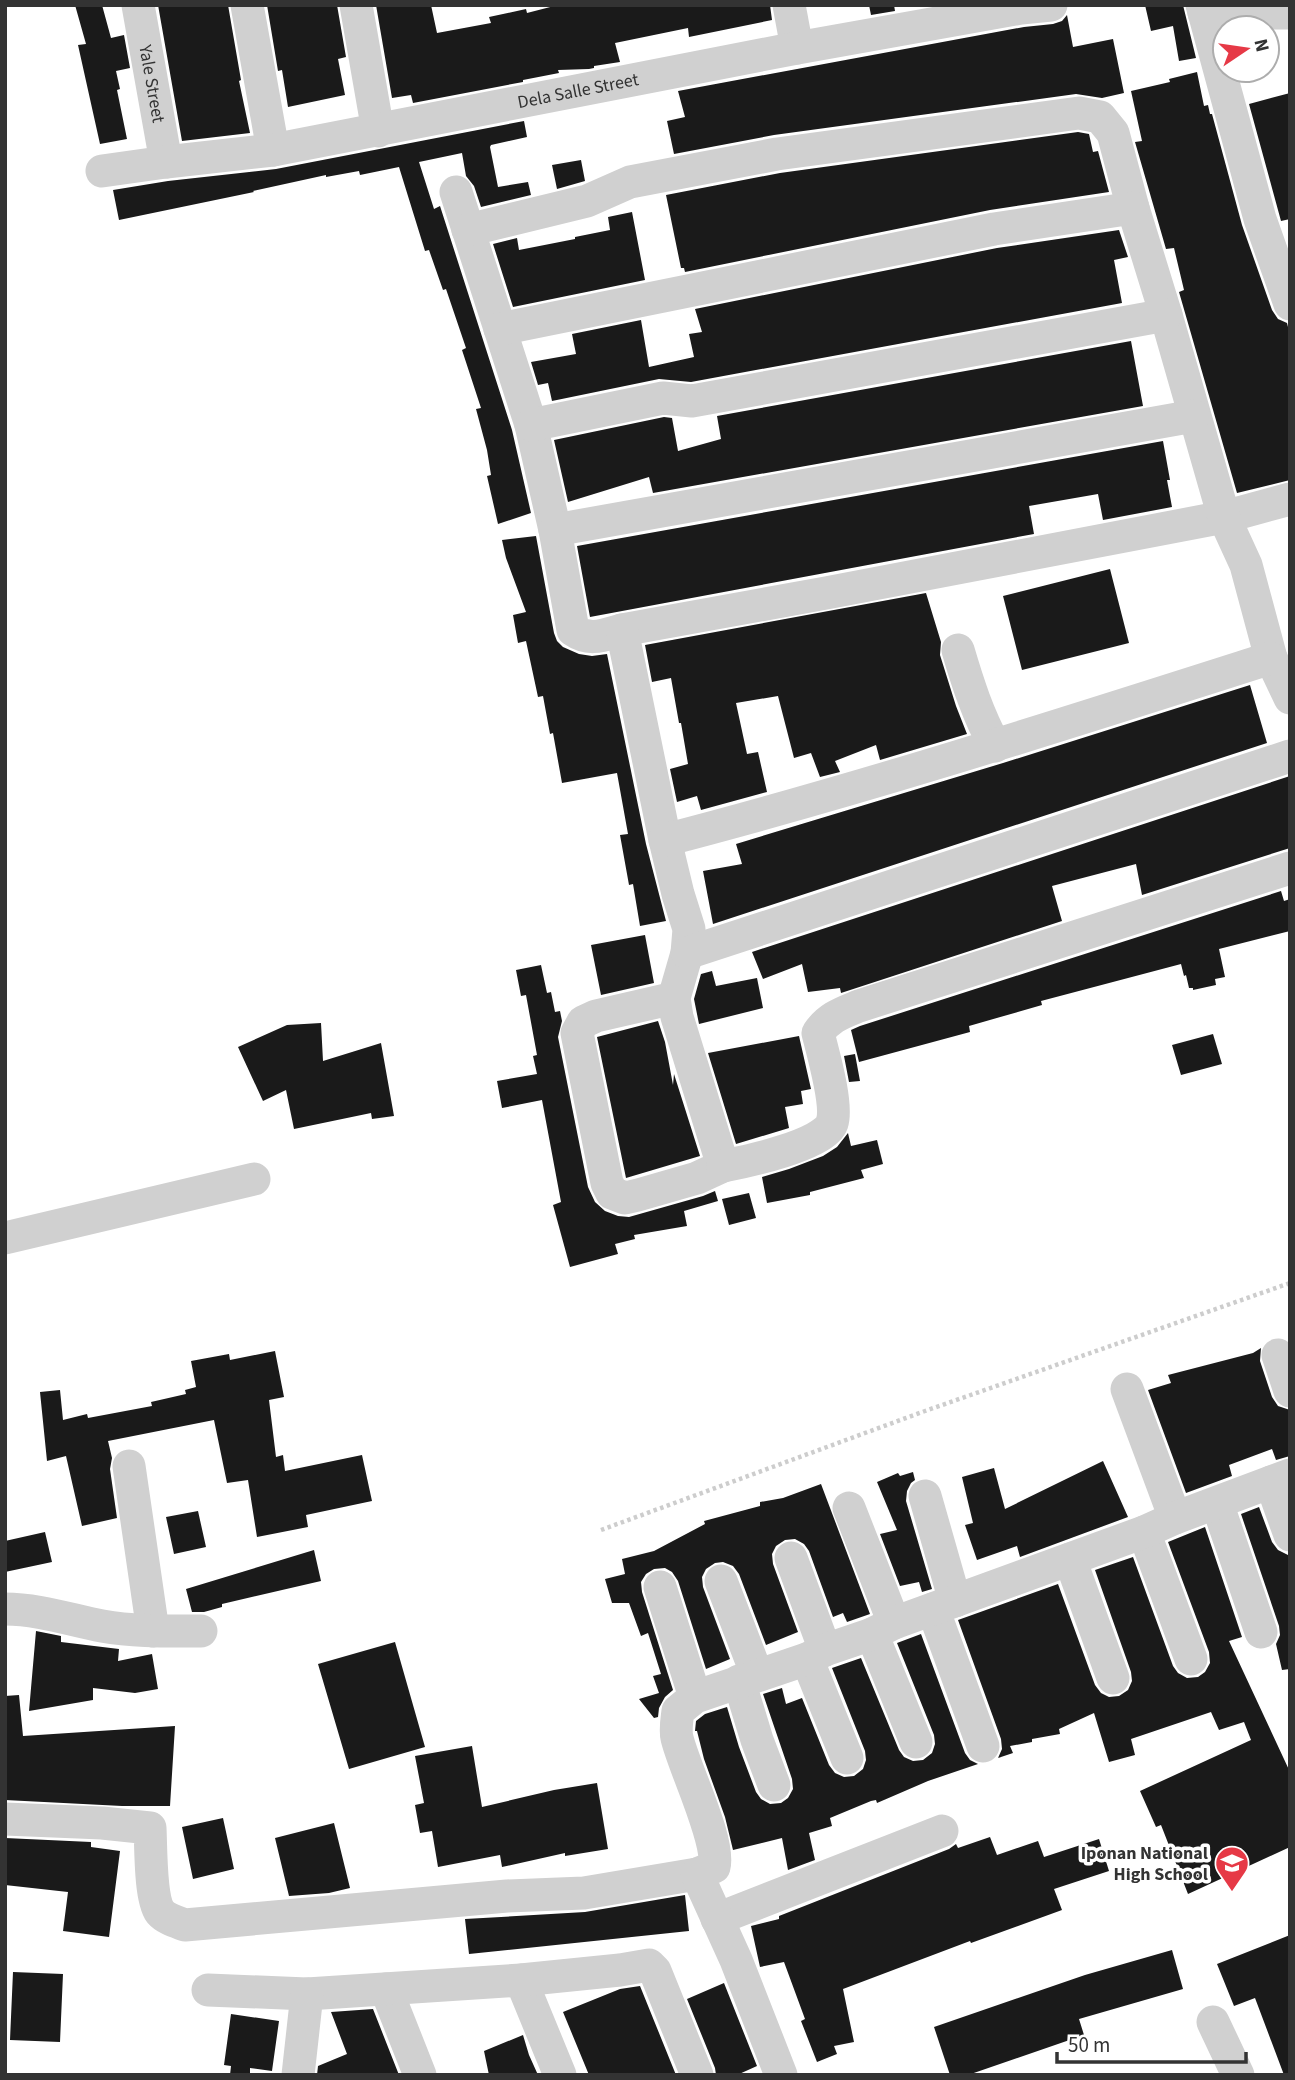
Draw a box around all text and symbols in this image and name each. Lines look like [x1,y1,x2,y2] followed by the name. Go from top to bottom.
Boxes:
[1211,14,1281,84] north arrow
[1247,36,1276,55] text: N
[133,42,171,125] street label: Yale Street
[515,67,641,115] street label: Dela Salle Street
[1081,1841,1208,1887] place label: Iponan National High School
[1213,1844,1251,1893] school or university icon: Iponan National High School
[1057,2021,1246,2064] scale bar
[1068,2030,1110,2060] text: 50 m

